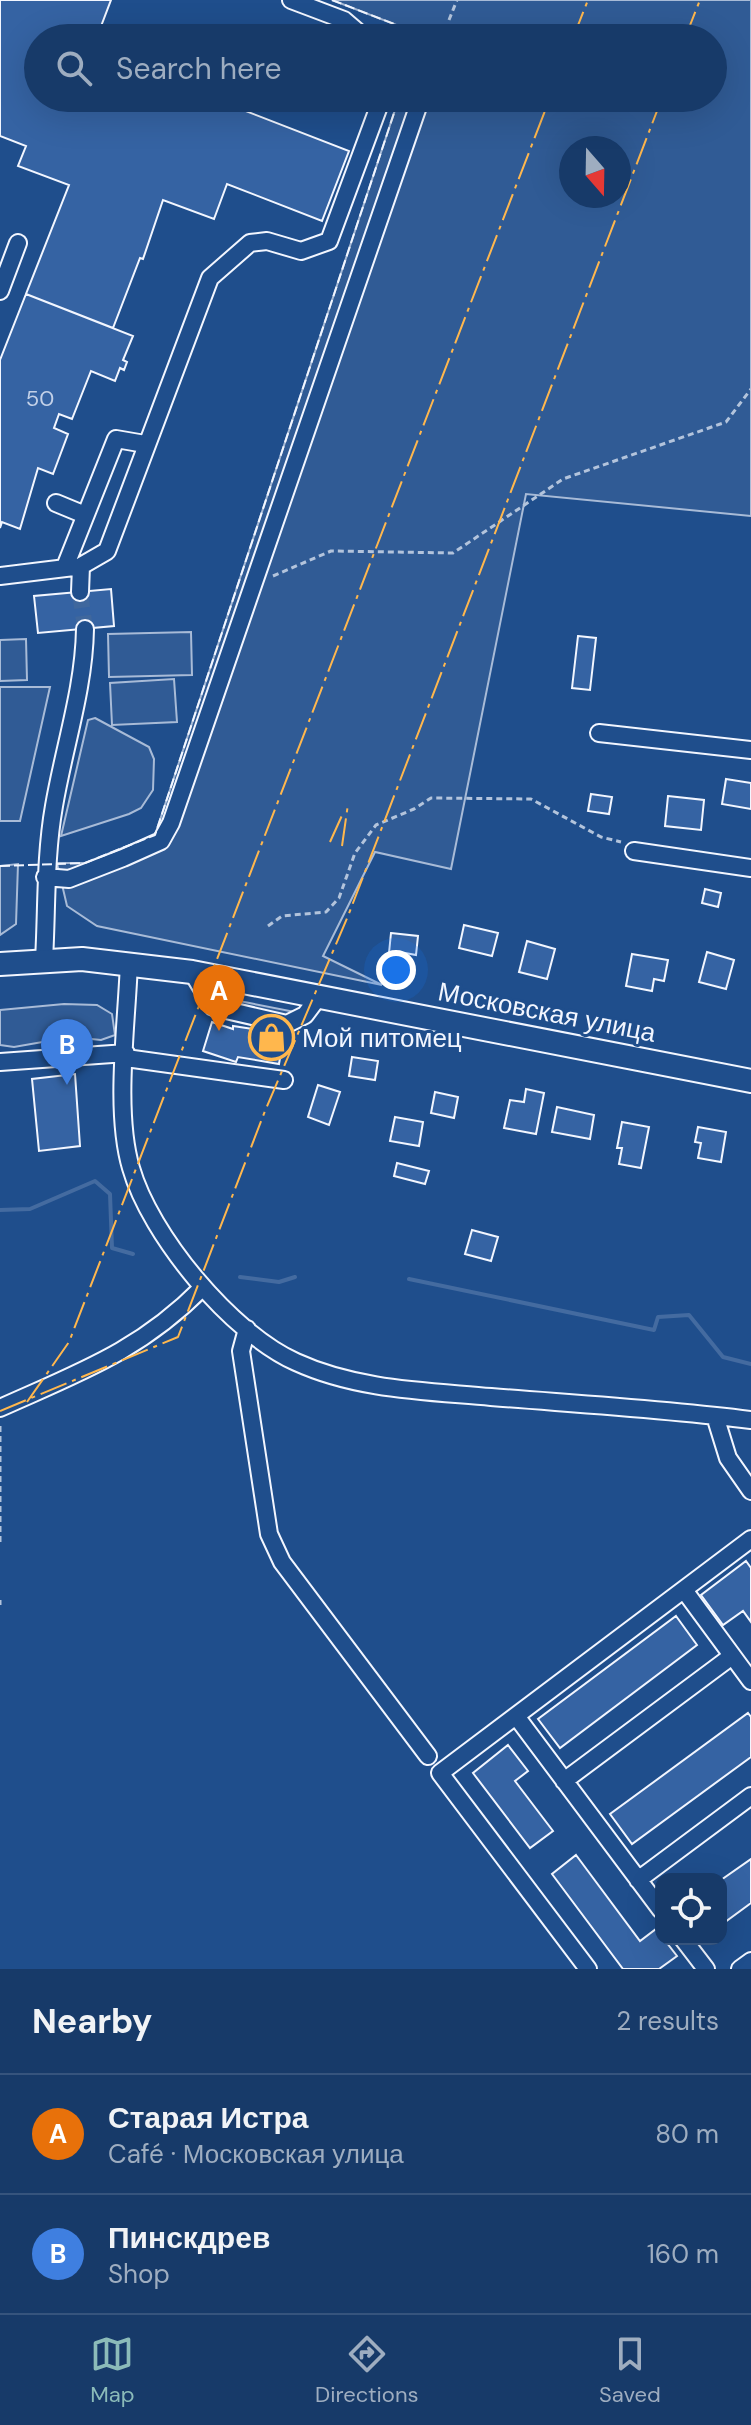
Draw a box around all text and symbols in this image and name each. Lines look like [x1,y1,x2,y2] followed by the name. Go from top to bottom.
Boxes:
[24,24,727,112] search box
[52,46,96,90] icon: search
[116,49,282,88] text: Search here
[559,136,631,208] north arrow
[26,384,54,413] house number: 50
[376,950,416,990] your location
[193,965,245,1031] pin: A
[435,974,659,1050] street label: Московская улица
[247,1014,295,1062] shop icon: Мой питомец
[41,1019,93,1085] pin: B
[302,1021,462,1055] place label: Мой питомец
[655,1873,727,1945] map controls
[655,1873,727,1945] button: locate
[32,1999,152,2044] text: Nearby
[616,2004,719,2038] text: 2 results
[108,2098,309,2137] text: Старая Истра
[49,2117,67,2151] text: A
[655,2117,719,2151] text: 80 m
[108,2137,404,2171] text: Café · Московская улица
[108,2218,270,2257] text: Пинскдрев
[50,2237,66,2271] text: B
[647,2237,719,2271] text: 160 m
[108,2257,170,2291] text: Shop
[90,2332,135,2409] tab: Map
[315,2332,419,2409] tab: Directions
[599,2332,661,2409] tab: Saved

